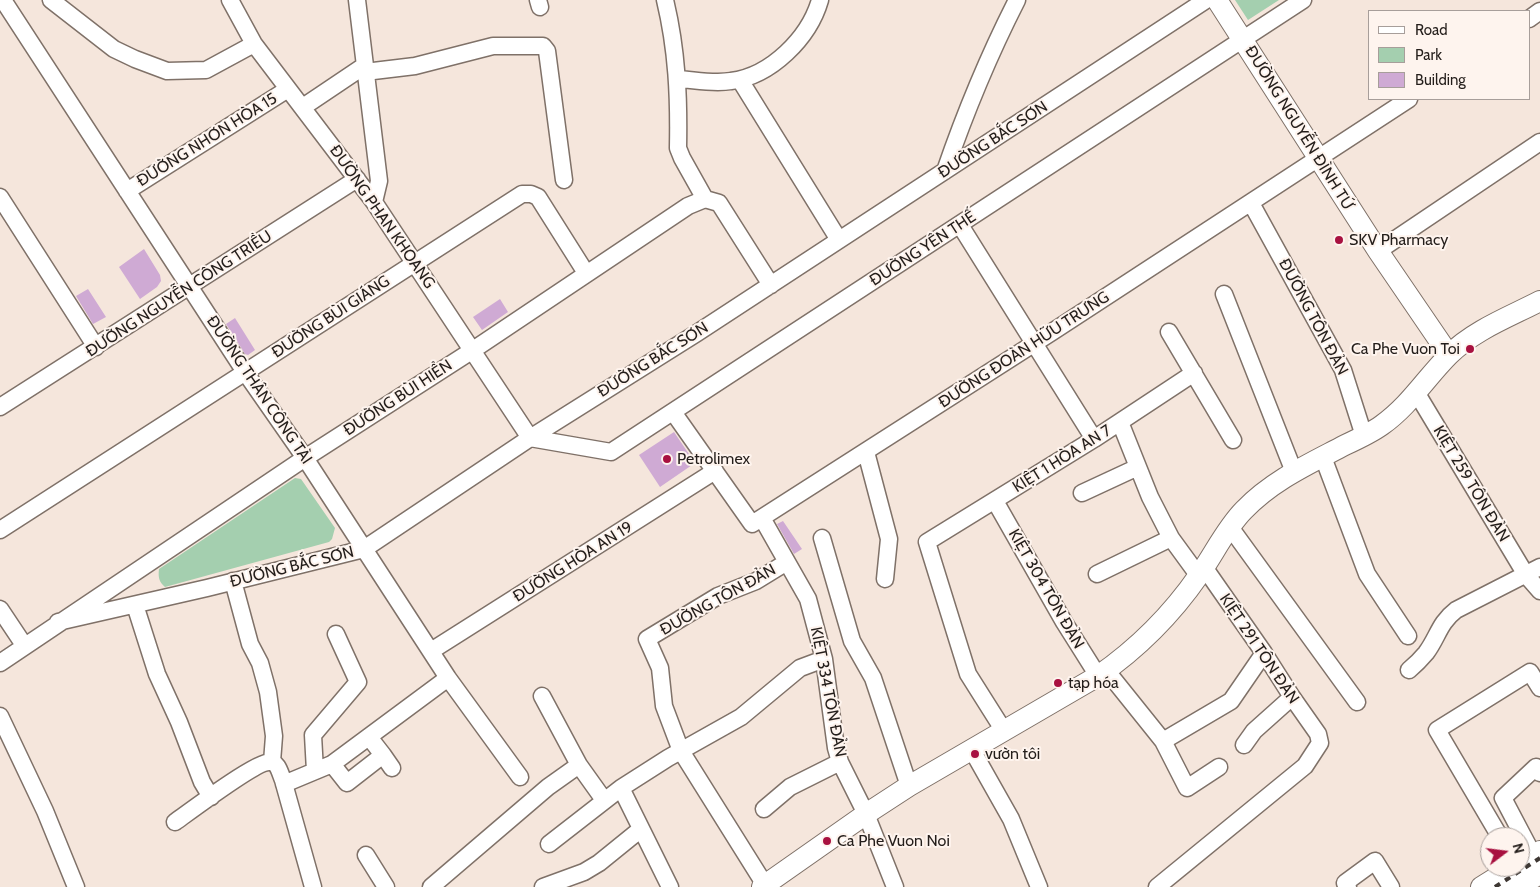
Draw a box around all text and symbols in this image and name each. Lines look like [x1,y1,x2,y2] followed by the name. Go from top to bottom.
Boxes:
[1368,10,1530,100] legend
[1415,21,1448,39] text: Road
[1241,43,1357,213] street label: ĐƯỜNG NGUYỄN ĐÌNH TỨ
[1415,46,1442,64] text: Park
[1415,71,1466,89] text: Building
[133,89,281,191] street label: ĐƯỜNG NHƠN HÒA 15
[935,97,1051,183] street label: ĐƯỜNG BẮC SƠN
[325,142,439,292] street label: ĐƯỜNG PHAN KHOANG
[866,208,980,290] street label: ĐƯỜNG YÊN THẾ
[82,227,276,361] street label: ĐƯỜNG NGUYỄN CÔNG TRIỀU
[1349,230,1448,250] place label: SKV Pharmacy
[1333,234,1345,246] marker: SKV Pharmacy
[1274,255,1352,379] street label: ĐƯỜNG TÔN ĐẢN
[268,272,394,362] street label: ĐƯỜNG BÙI GIÁNG
[935,288,1113,412] street label: ĐƯỜNG ĐOÀN HỮU TRƯNG
[202,312,316,468] street label: ĐƯỜNG THÂN CÔNG TÀI
[594,318,712,402] street label: ĐƯỜNG BẮC SƠN
[1351,339,1460,359] place label: Ca Phe Vuon Toi
[1464,343,1476,355] marker: Ca Phe Vuon Toi
[340,356,456,440] street label: ĐƯỜNG BÙI HIỂN
[1009,421,1115,497] street label: KIỆT 1 HÒA AN 7
[1429,422,1513,546] street label: KIỆT 259 TÔN ĐẢN
[677,449,750,469] place label: Petrolimex
[661,453,673,465] marker: Petrolimex
[510,518,636,606] street label: ĐƯỜNG HÒA AN 19
[1004,526,1088,652] street label: KIỆT 304 TÔN ĐẢN
[228,542,356,592] street label: ĐƯỜNG BẮC SƠN
[657,560,779,640] street label: ĐƯỜNG TÔN ĐẢN
[1215,590,1303,708] street label: KIỆT 291 TÔN ĐẢN
[806,625,850,759] street label: KIỆT 334 TÔN ĐẢN
[1068,673,1119,693] place label: tạp hóa
[1052,677,1064,689] marker: tạp hóa
[985,744,1040,764] place label: vườn tôi
[969,748,981,760] marker: vườn tôi
[1480,827,1530,877] north arrow
[837,831,950,851] place label: Ca Phe Vuon Noi
[821,835,833,847] marker: Ca Phe Vuon Noi
[1509,841,1528,855] text: N

